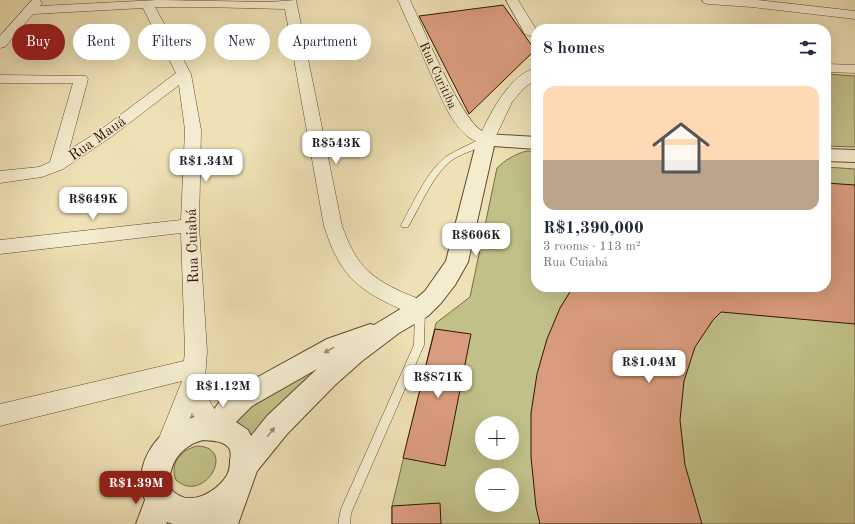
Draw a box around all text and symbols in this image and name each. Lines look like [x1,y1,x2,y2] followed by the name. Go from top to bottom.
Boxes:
[12,24,65,60] chip: Buy
[73,24,130,60] chip: Rent
[138,24,206,60] chip: Filters
[214,24,270,60] chip: New
[278,24,371,60] chip: Apartment
[797,37,819,59] icon: filters
[417,40,459,112] street label: Rua Curitiba
[543,40,605,57] text: 8 homes
[645,112,717,184] icon: home
[67,114,130,164] street label: Rua Mauá
[303,131,369,165] pin: R$543K
[311,137,361,150] text: R$543K
[169,149,243,183] pin: R$1.34M
[179,155,233,168] text: R$1.34M
[60,187,126,221] pin: R$649K
[68,193,118,206] text: R$649K
[185,208,202,284] street label: Rua Cuiabá
[543,220,644,237] text: R$1,390,000
[443,223,509,257] pin: R$606K
[451,229,501,242] text: R$606K
[543,240,641,253] text: 3 rooms · 113 m²
[543,256,608,269] text: Rua Cuiabá
[323,346,335,353] one-way arrow
[612,350,686,384] pin: R$1.04M
[622,356,676,369] text: R$1.04M
[405,365,471,399] pin: R$871K
[413,371,463,384] text: R$871K
[186,374,260,408] pin: R$1.12M
[196,380,250,393] text: R$1.12M
[475,416,519,512] map controls
[475,416,519,460] button: +
[266,427,275,438] one-way arrow
[475,468,519,512] button: −
[99,471,173,505] pin: R$1.39M
[109,477,163,490] text: R$1.39M

